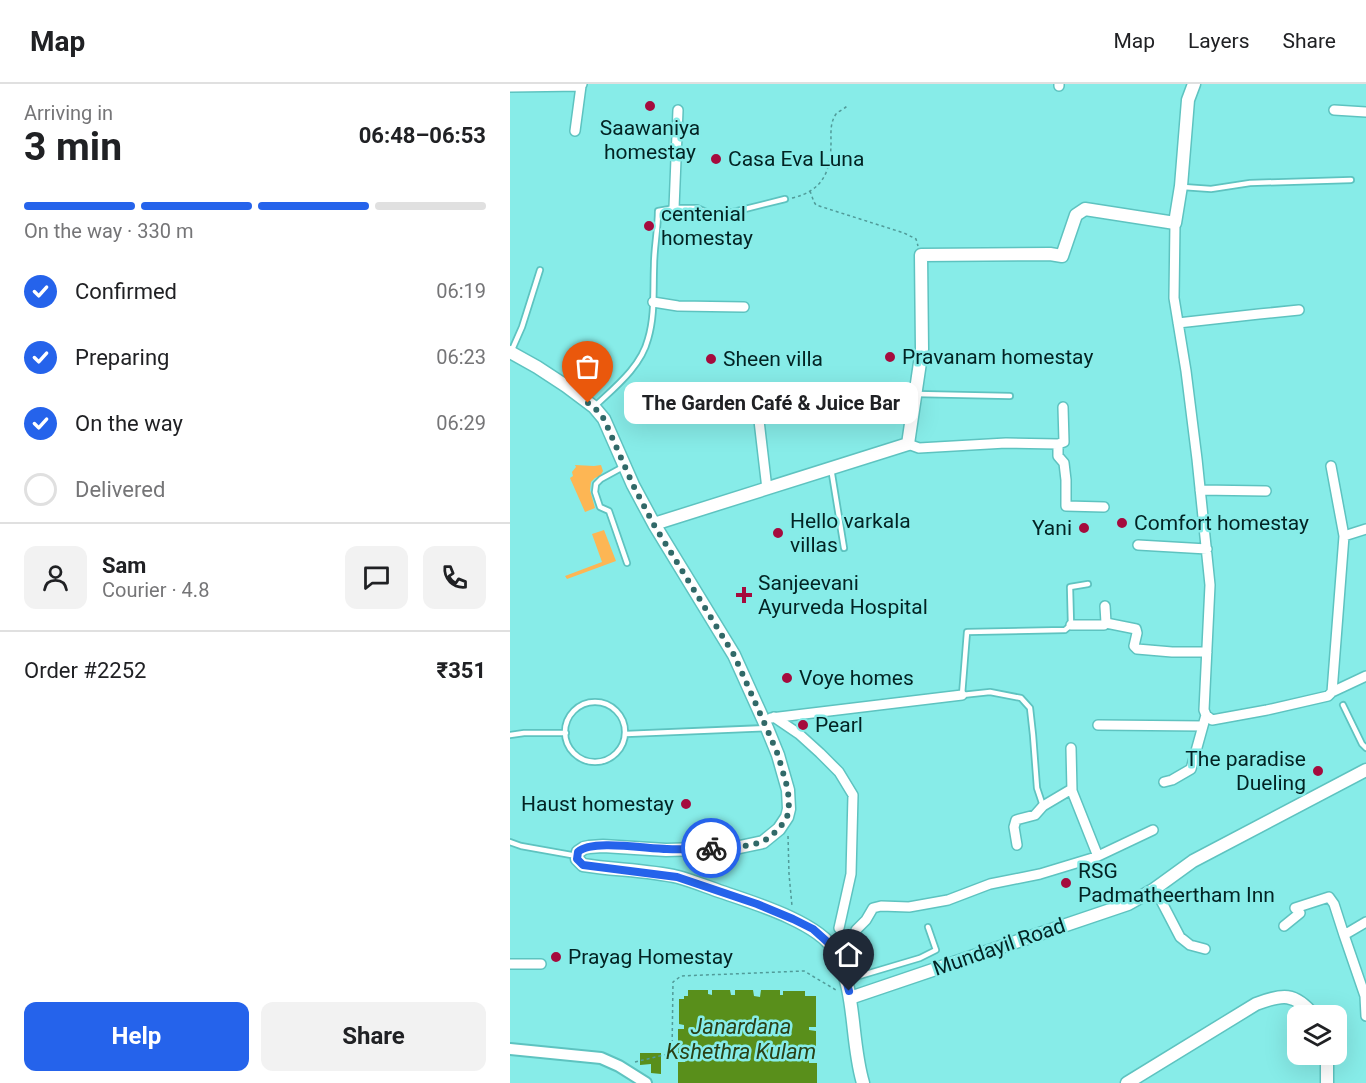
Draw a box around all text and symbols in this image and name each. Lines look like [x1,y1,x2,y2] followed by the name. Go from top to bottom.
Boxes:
[30,25,85,58] text: Map
[1113,29,1155,53] text: Map
[1188,29,1249,53] text: Layers
[1282,29,1336,53] text: Share
[643,99,657,113] marker: Saawaniya homestay
[24,101,113,125] text: Arriving in
[600,116,700,164] place label: Saawaniya homestay
[359,123,486,148] text: 06:48–06:53
[24,124,122,170] text: 3 min
[728,147,864,171] place label: Casa Eva Luna
[709,152,723,166] marker: Casa Eva Luna
[661,202,753,250] place label: centenial homestay
[24,219,193,243] text: On the way · 330 m
[642,219,656,233] marker: centenial homestay
[24,275,57,308] icon: check
[75,279,177,304] text: Confirmed
[436,279,486,303] text: 06:19
[24,341,57,374] icon: check
[562,341,613,403] pin
[75,345,169,370] text: Preparing
[436,345,486,369] text: 06:23
[902,345,1093,369] place label: Pravanam homestay
[723,347,823,371] place label: Sheen villa
[571,350,604,383] icon: bag
[883,350,897,364] marker: Pravanam homestay
[704,352,718,366] marker: Sheen villa
[624,382,918,424] callout: The Garden Café & Juice Bar
[642,391,900,415] text: The Garden Café & Juice Bar
[24,407,57,440] icon: check
[75,411,183,436] text: On the way
[436,411,486,435] text: 06:29
[75,477,165,502] text: Delivered
[790,509,911,557] place label: Hello varkala villas
[1134,511,1309,535] place label: Comfort homestay
[1032,516,1072,540] place label: Yani
[1115,516,1129,530] marker: Comfort homestay
[1077,521,1091,535] marker: Yani
[771,526,785,540] marker: Hello varkala villas
[24,546,87,609] button: person
[345,546,408,609] button: chat
[423,546,486,609] button: phone
[102,553,146,578] text: Sam
[758,571,928,619] place label: Sanjeevani Ayurveda Hospital
[102,578,209,602] text: Courier · 4.8
[735,586,753,604] marker: Sanjeevani Ayurveda Hospital
[24,658,146,683] text: Order #2252
[437,658,486,683] text: ₹351
[799,666,914,690] place label: Voye homes
[780,671,794,685] marker: Voye homes
[815,713,863,737] place label: Pearl
[796,718,810,732] marker: Pearl
[1185,747,1306,795] place label: The paradise Dueling
[1311,764,1325,778] marker: The paradise Dueling
[521,792,674,816] place label: Haust homestay
[679,797,693,811] marker: Haust homestay
[681,818,741,878] courier
[695,832,728,865] icon: bike
[1078,859,1275,907] place label: RSG Padmatheertham Inn
[1059,876,1073,890] marker: RSG Padmatheertham Inn
[930,913,1068,981] street label: Mundayil Road
[823,929,874,991] pin
[832,938,865,971] icon: home
[568,945,733,969] place label: Prayag Homestay
[549,950,563,964] marker: Prayag Homestay
[24,1002,249,1071] button: Help
[261,1002,486,1071] button: Share
[1287,1005,1347,1065] map controls
[1287,1005,1347,1065] button: layers
[666,1014,816,1064] water label: Janardana Kshethra Kulam

